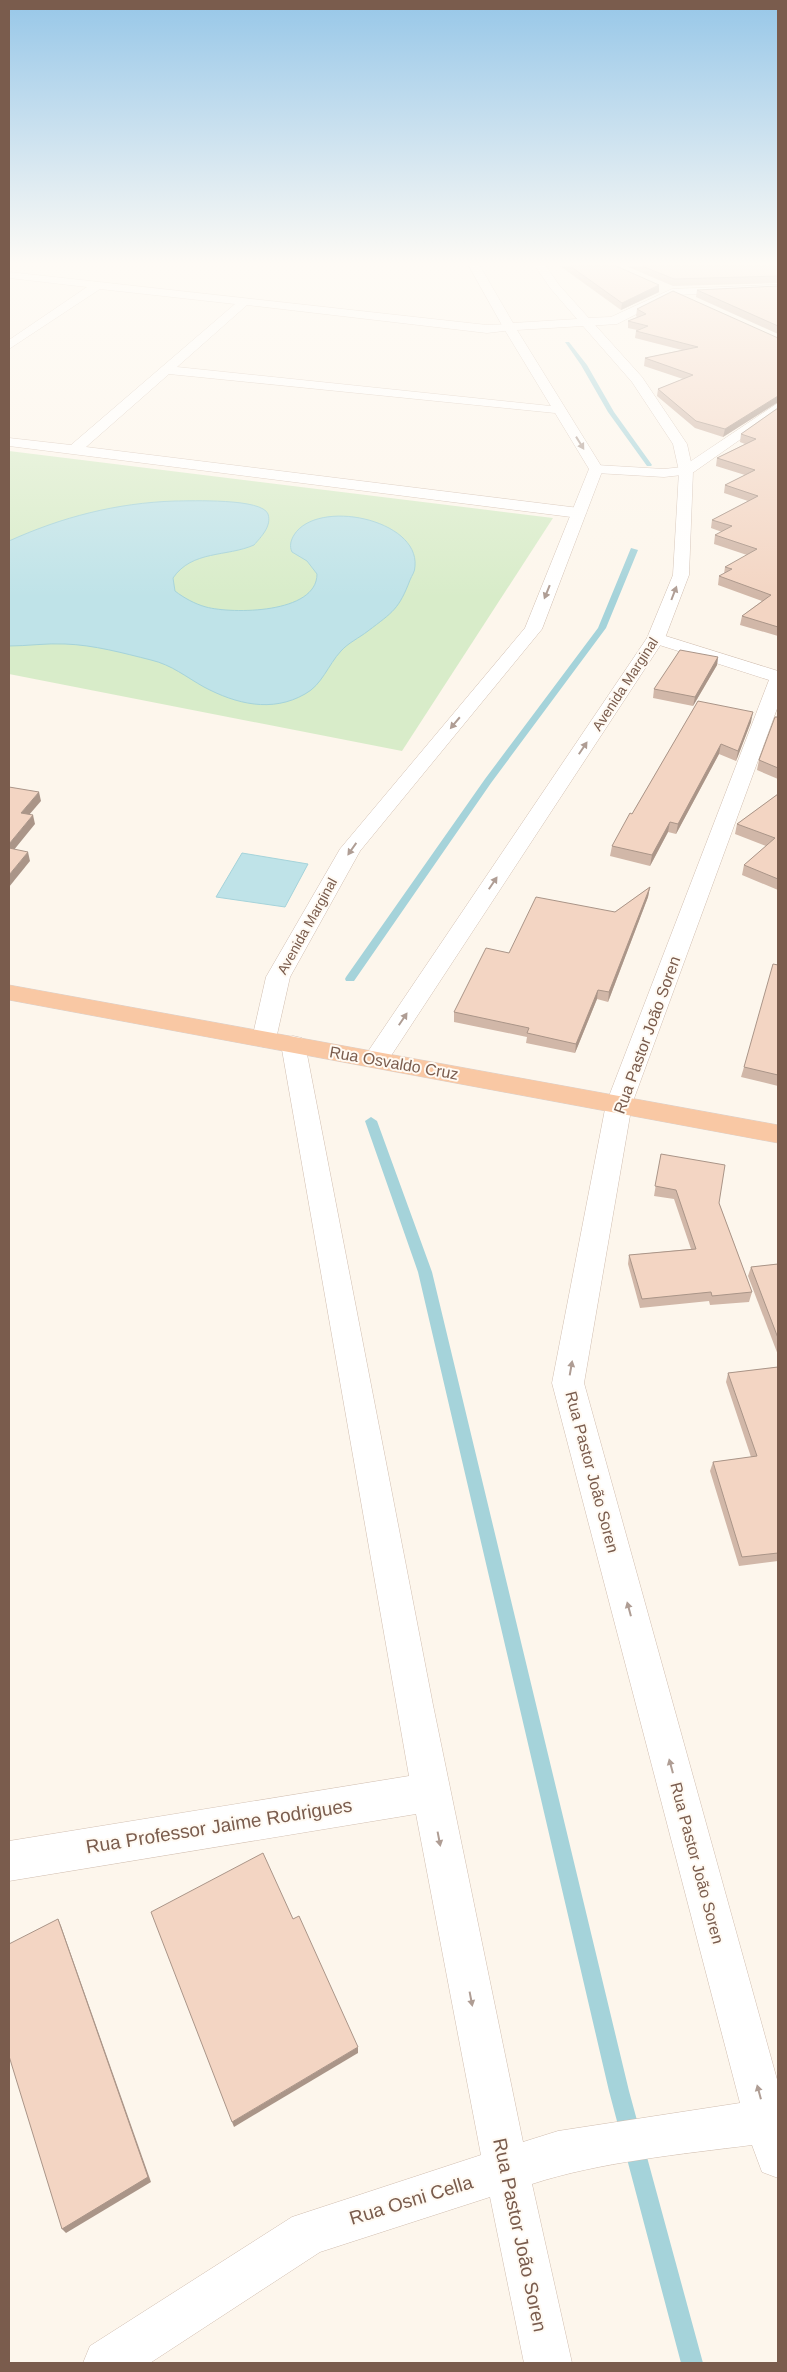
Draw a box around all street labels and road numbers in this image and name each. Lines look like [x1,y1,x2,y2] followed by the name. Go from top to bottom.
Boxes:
[589,634,661,734] street label: Avenida Marginal
[274,875,340,977] street label: Avenida Marginal
[611,954,683,1116] street label: Rua Pastor João Soren
[328,1043,460,1083] street label: Rua Osvaldo Cruz
[562,1389,622,1555] street label: Rua Pastor João Soren
[667,1780,727,1946] street label: Rua Pastor João Soren
[84,1795,354,1857] street label: Rua Professor Jaime Rodrigues
[489,2136,551,2334] street label: Rua Pastor João Soren
[347,2171,476,2229] street label: Rua Osni Cella

